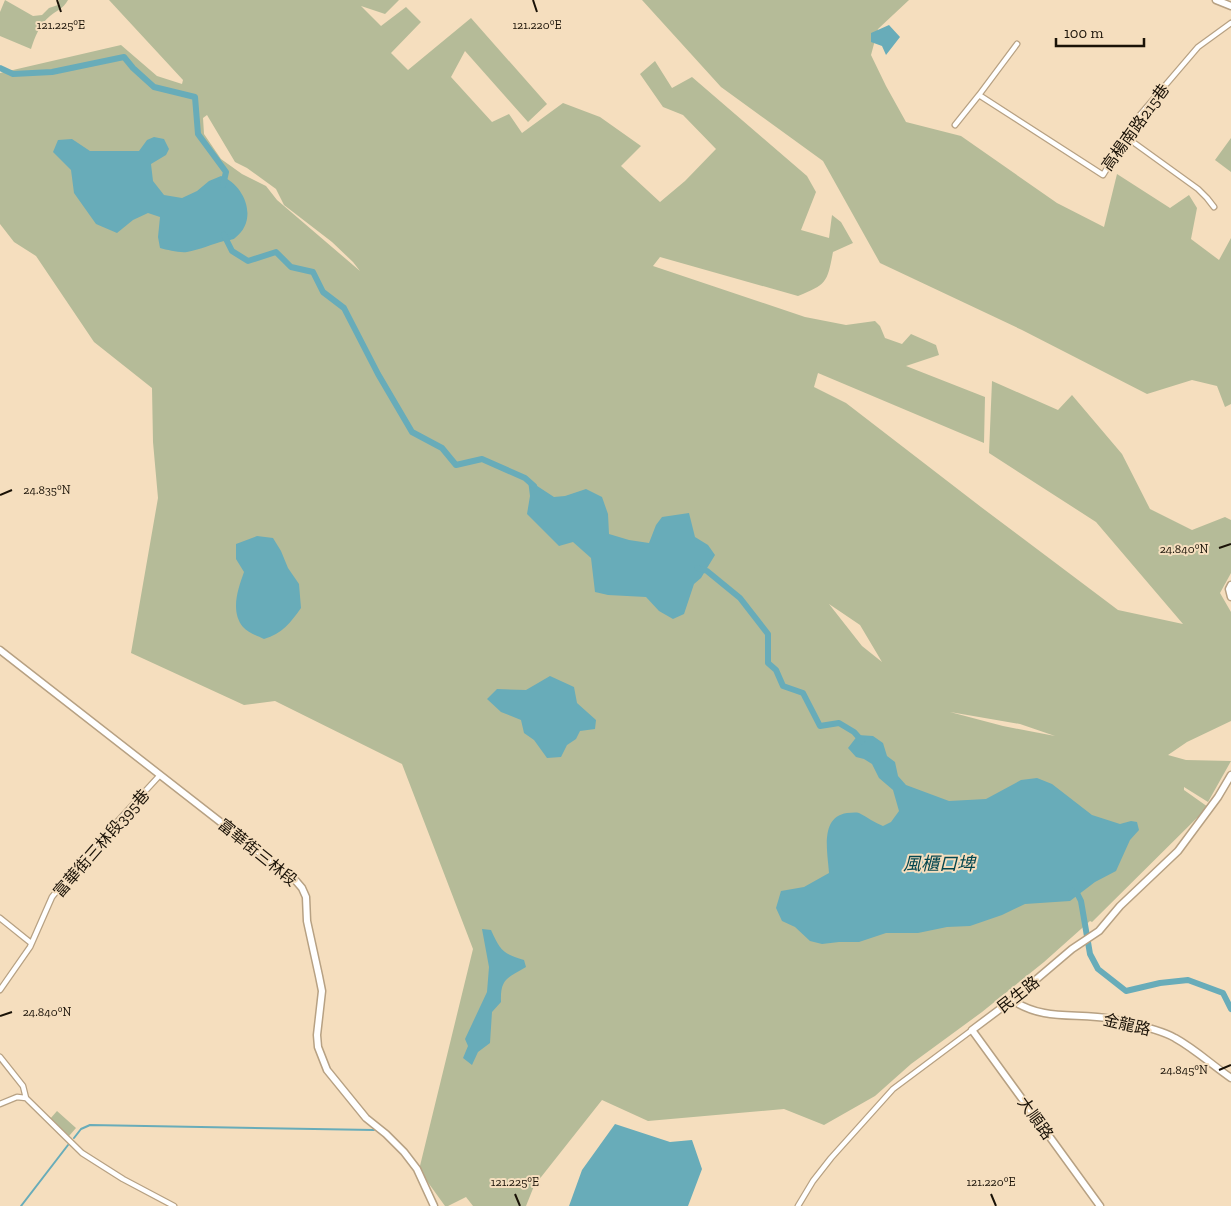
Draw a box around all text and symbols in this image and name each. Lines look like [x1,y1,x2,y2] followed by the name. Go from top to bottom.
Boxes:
[1056,15,1144,47] scale bar
[37,18,85,32] text: 121.225°E
[512,18,562,32] text: 121.220°E
[1064,24,1103,42] text: 100 m
[1098,80,1173,174] street label: 高楊南路215巷
[23,483,71,497] text: 24.835°N
[1160,542,1208,556] text: 24.840°N
[49,786,153,901] street label: 富華街三林段395巷
[214,815,301,890] street label: 富華街三林段
[903,853,977,875] water label: 風櫃口埤
[994,972,1043,1017] street label: 民生路
[23,1005,71,1019] text: 24.840°N
[1101,1010,1152,1039] street label: 金龍路
[1160,1063,1208,1077] text: 24.845°N
[1014,1093,1057,1143] street label: 大順路
[491,1175,539,1189] text: 121.225°E
[966,1175,1016,1189] text: 121.220°E

